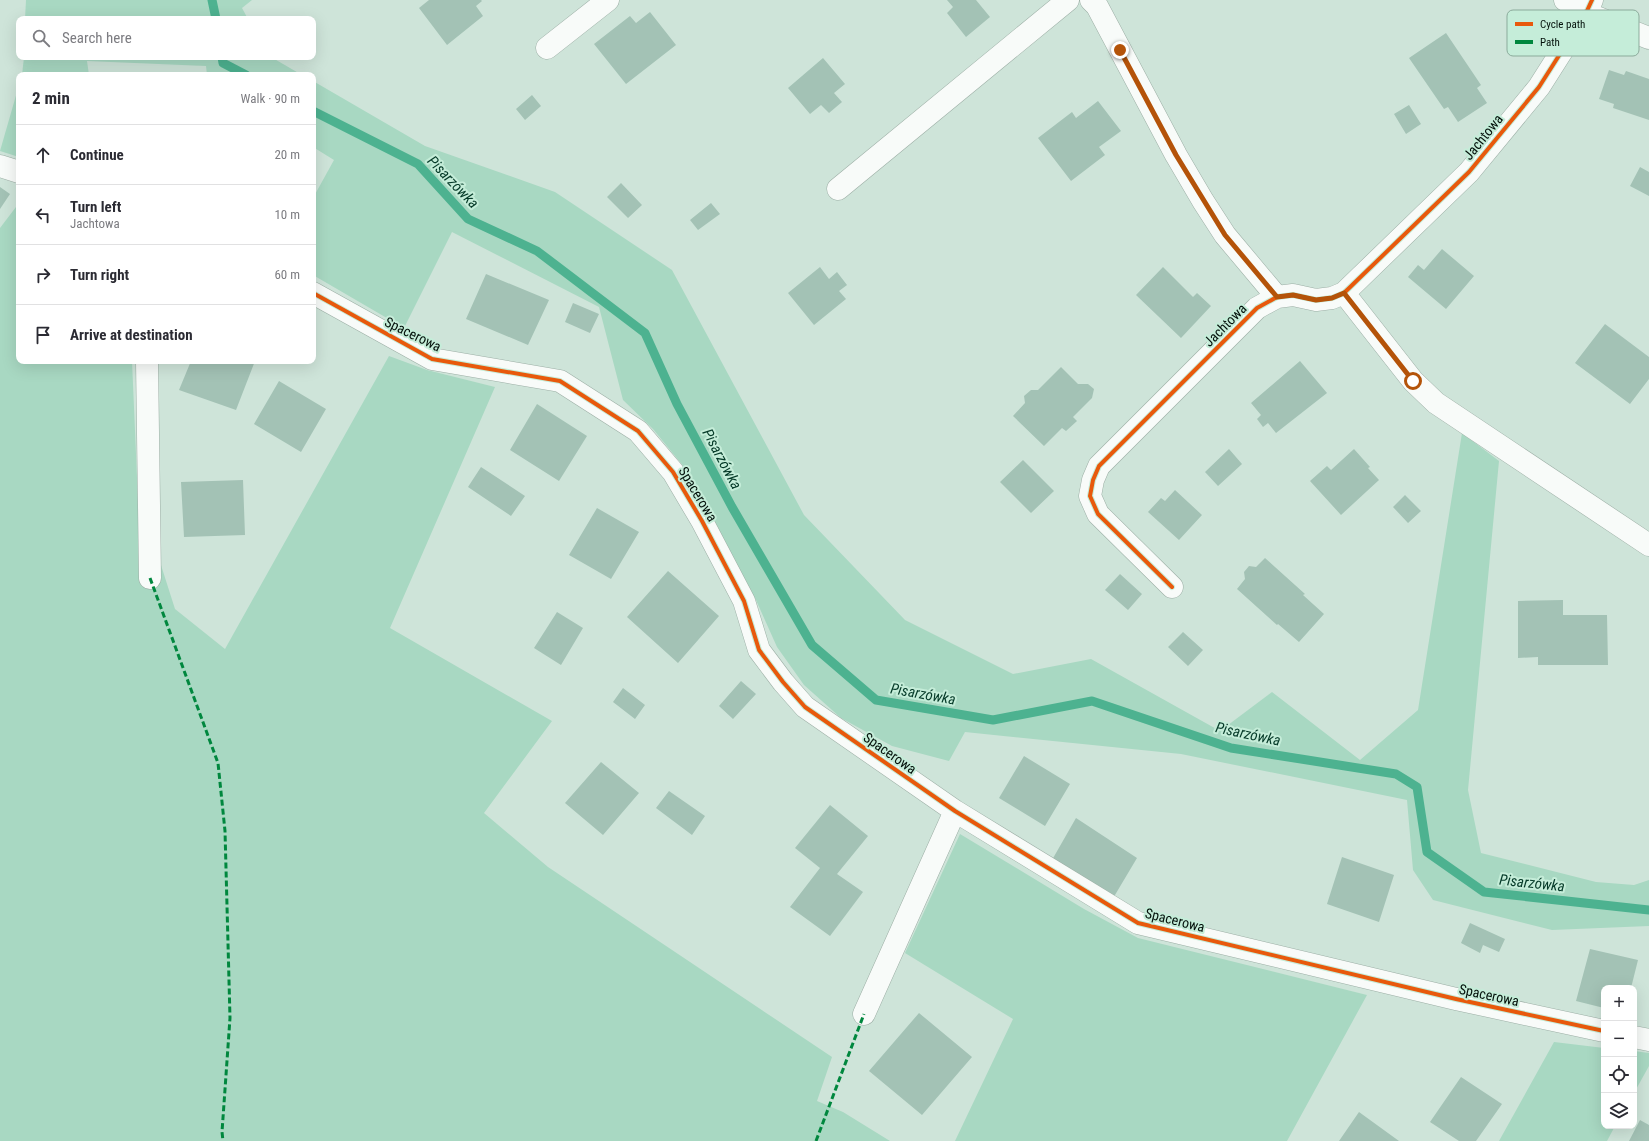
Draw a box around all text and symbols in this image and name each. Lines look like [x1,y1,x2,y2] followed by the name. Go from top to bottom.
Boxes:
[1507,10,1639,56] legend
[16,16,316,60] search box
[1540,18,1585,31] text: Cycle path
[30,27,52,49] icon: search
[62,29,132,47] text: Search here
[1540,36,1560,49] text: Path
[1111,41,1129,59] route end
[32,88,70,108] text: 2 min
[240,91,300,106] text: Walk · 90 m
[1460,111,1506,163] street label: Jachtowa
[32,144,54,166] icon: ahead
[70,146,124,164] text: Continue
[274,147,300,162] text: 20 m
[424,152,482,212] water label: Pisarzówka
[70,198,121,216] text: Turn left
[32,204,54,226] icon: left
[274,207,300,222] text: 10 m
[70,216,120,231] text: Jachtowa
[32,264,54,286] icon: right
[70,266,129,284] text: Turn right
[274,267,300,282] text: 60 m
[1200,300,1250,350] street label: Jachtowa
[382,313,444,355] street label: Spacerowa
[32,324,54,346] icon: arrive
[70,326,193,344] text: Arrive at destination
[1404,372,1422,390] route start
[699,426,745,492] water label: Pisarzówka
[675,464,721,524] street label: Spacerowa
[889,679,957,709] water label: Pisarzówka
[1214,718,1282,750] water label: Pisarzówka
[860,729,920,777] street label: Spacerowa
[1498,871,1566,895] water label: Pisarzówka
[1144,905,1206,935] street label: Spacerowa
[1458,981,1520,1009] street label: Spacerowa
[1601,985,1637,1129] map controls
[1601,985,1637,1021] button: +
[1601,1021,1637,1057] button: −
[1601,1057,1637,1093] button: locate
[1601,1093,1637,1129] button: layers

